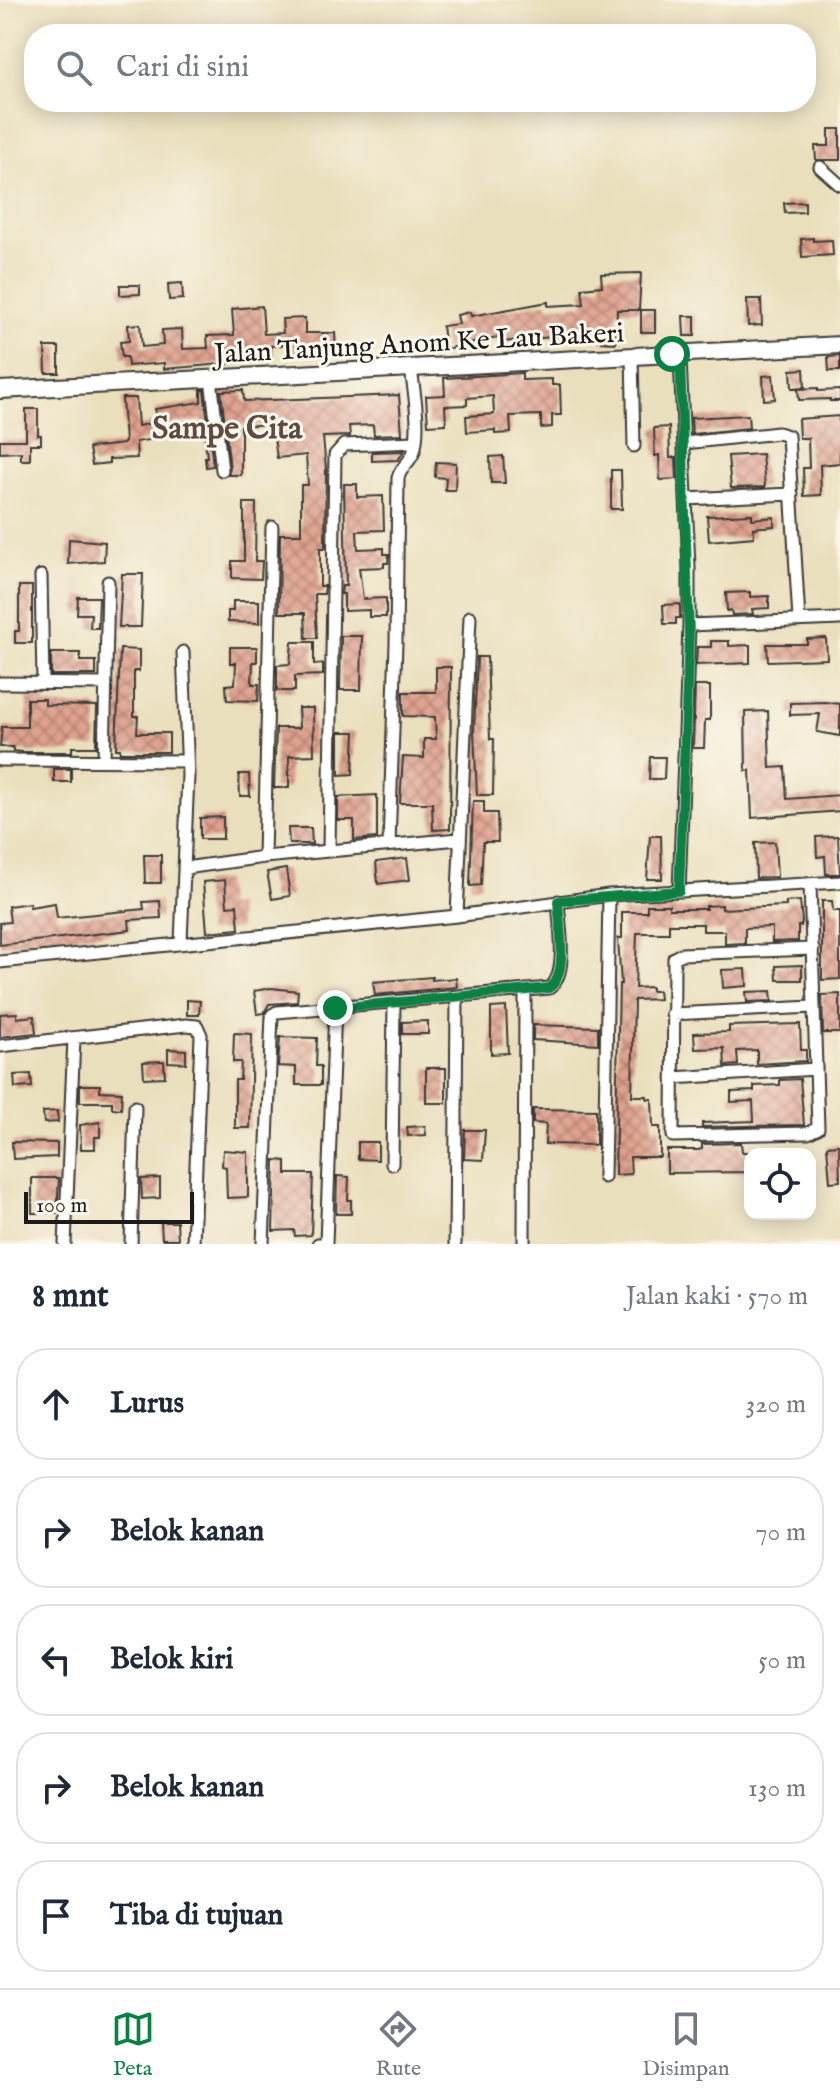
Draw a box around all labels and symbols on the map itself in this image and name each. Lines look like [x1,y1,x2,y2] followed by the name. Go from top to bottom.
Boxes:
[210,316,625,373] street label: Jalan Tanjung Anom Ke Lau Bakeri
[654,336,690,372] route start
[152,409,303,450] district label: Sampe Cita
[317,990,353,1026] route end
[24,1188,194,1224] scale bar

